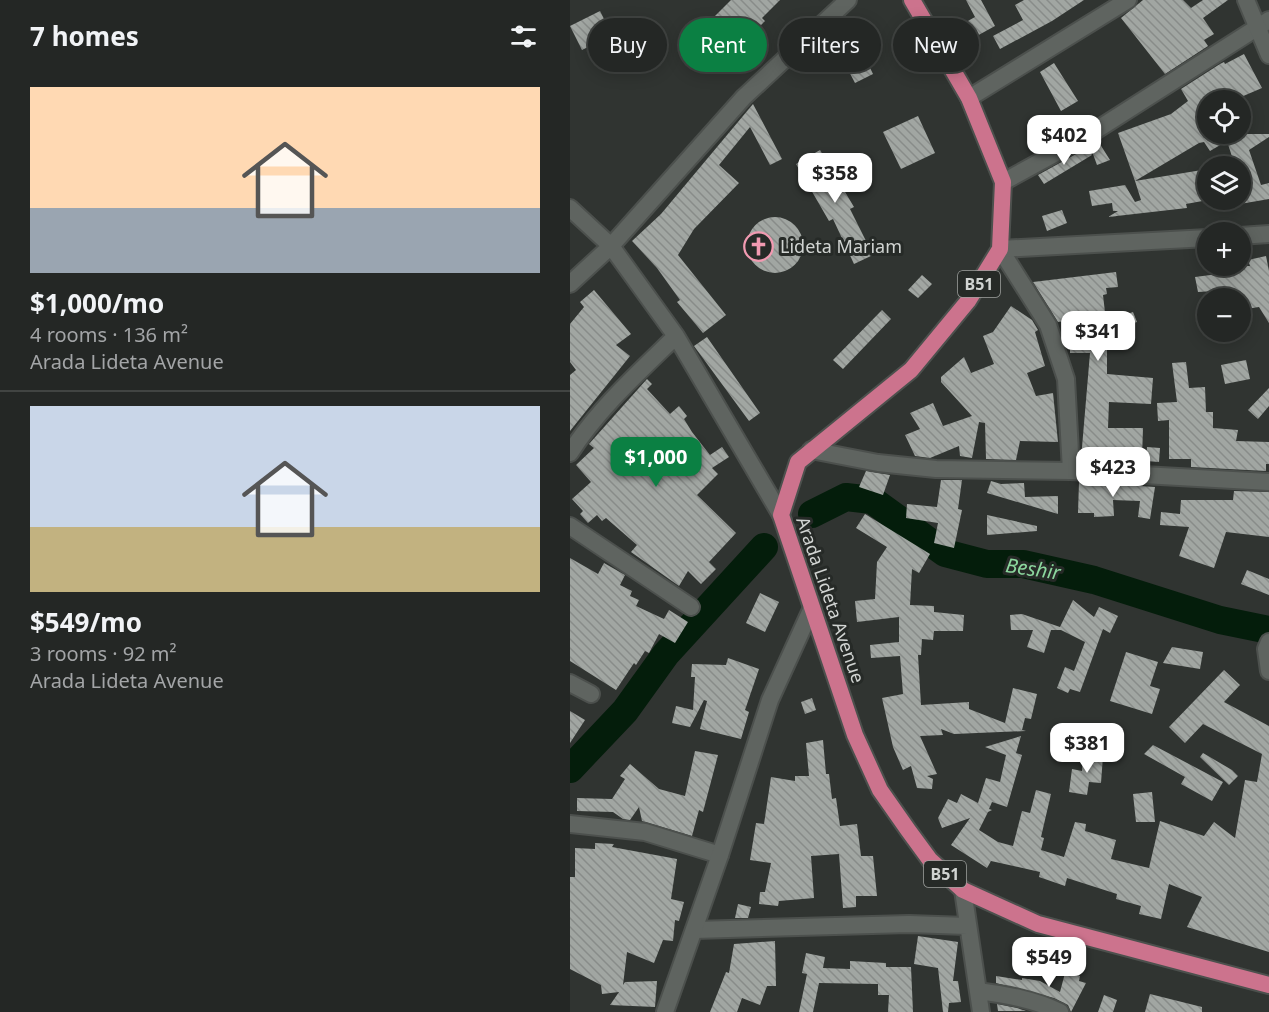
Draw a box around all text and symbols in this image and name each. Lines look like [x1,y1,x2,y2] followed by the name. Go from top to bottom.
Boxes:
[30,18,139,54] text: 7 homes
[588,18,667,72] chip: Buy
[679,18,767,72] chip: Rent
[779,18,881,72] chip: Filters
[893,18,979,72] chip: New
[507,20,540,53] icon: filters
[1197,90,1251,342] map controls
[1197,90,1251,144] button: locate
[1028,115,1100,166] pin: $402
[1041,121,1087,148] text: $402
[231,126,339,234] icon: home
[799,153,871,204] pin: $358
[1197,156,1251,210] button: layers
[812,159,858,186] text: $358
[1197,222,1251,276] button: +
[743,231,775,263] church icon: Lideta Mariam
[780,234,902,258] place label: Lideta Mariam
[958,271,1000,297] road number: B51
[30,285,164,321] text: $1,000/mo
[1197,288,1251,342] button: −
[1062,311,1134,362] pin: $341
[1075,317,1121,344] text: $341
[30,321,188,348] text: 4 rooms · 136 m²
[30,348,224,375] text: Arada Lideta Avenue
[607,437,705,488] pin: $1,000
[625,443,687,470] text: $1,000
[231,445,339,553] icon: home
[1077,447,1149,498] pin: $423
[1090,453,1136,480] text: $423
[791,513,871,686] street label: Arada Lideta Avenue
[1004,551,1063,586] water label: Beshir
[30,604,142,640] text: $549/mo
[30,640,177,667] text: 3 rooms · 92 m²
[30,667,224,694] text: Arada Lideta Avenue
[1051,723,1123,774] pin: $381
[1064,729,1110,756] text: $381
[924,861,966,887] road number: B51
[1013,937,1085,988] pin: $549
[1026,943,1072,970] text: $549

